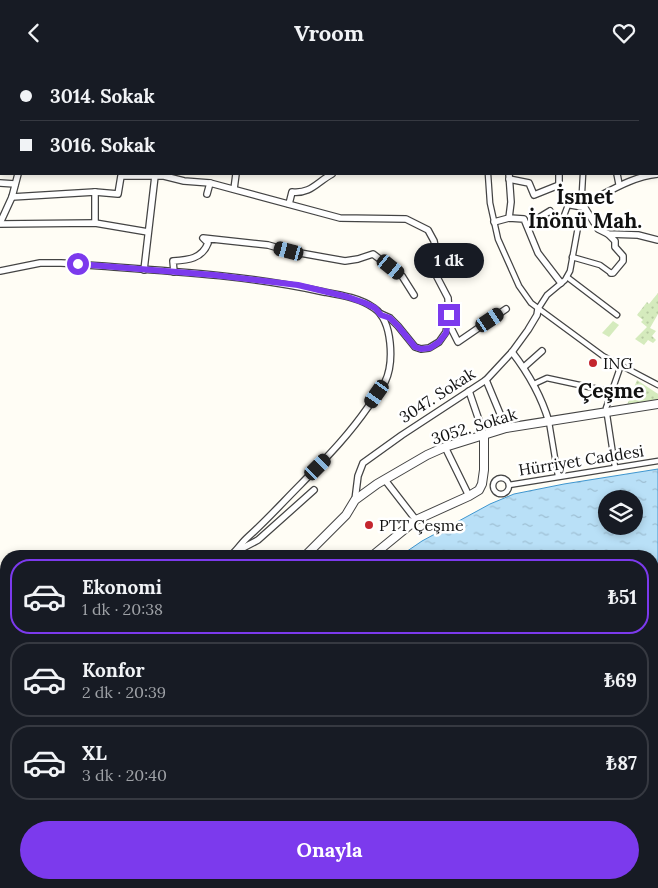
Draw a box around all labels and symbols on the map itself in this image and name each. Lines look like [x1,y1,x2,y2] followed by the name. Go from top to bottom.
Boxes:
[528,183,642,234] district label: İsmet İnönü Mah.
[272,240,305,262] car
[414,243,484,277] callout: 1 dk
[374,252,407,282] car
[67,253,89,275] route start
[438,304,460,326] route end
[473,305,506,335] car
[603,353,633,373] place label: ING
[587,357,599,369] marker: ING
[395,363,479,427] street label: 3047. Sokak
[362,377,391,411] car
[578,377,644,404] district label: Çeşme
[429,403,519,448] street label: 3052. Sokak
[517,440,645,480] street label: Hürriyet Caddesi
[302,451,333,483] car
[379,515,464,535] place label: PTT Çeşme
[363,519,375,531] marker: PTT Çeşme

